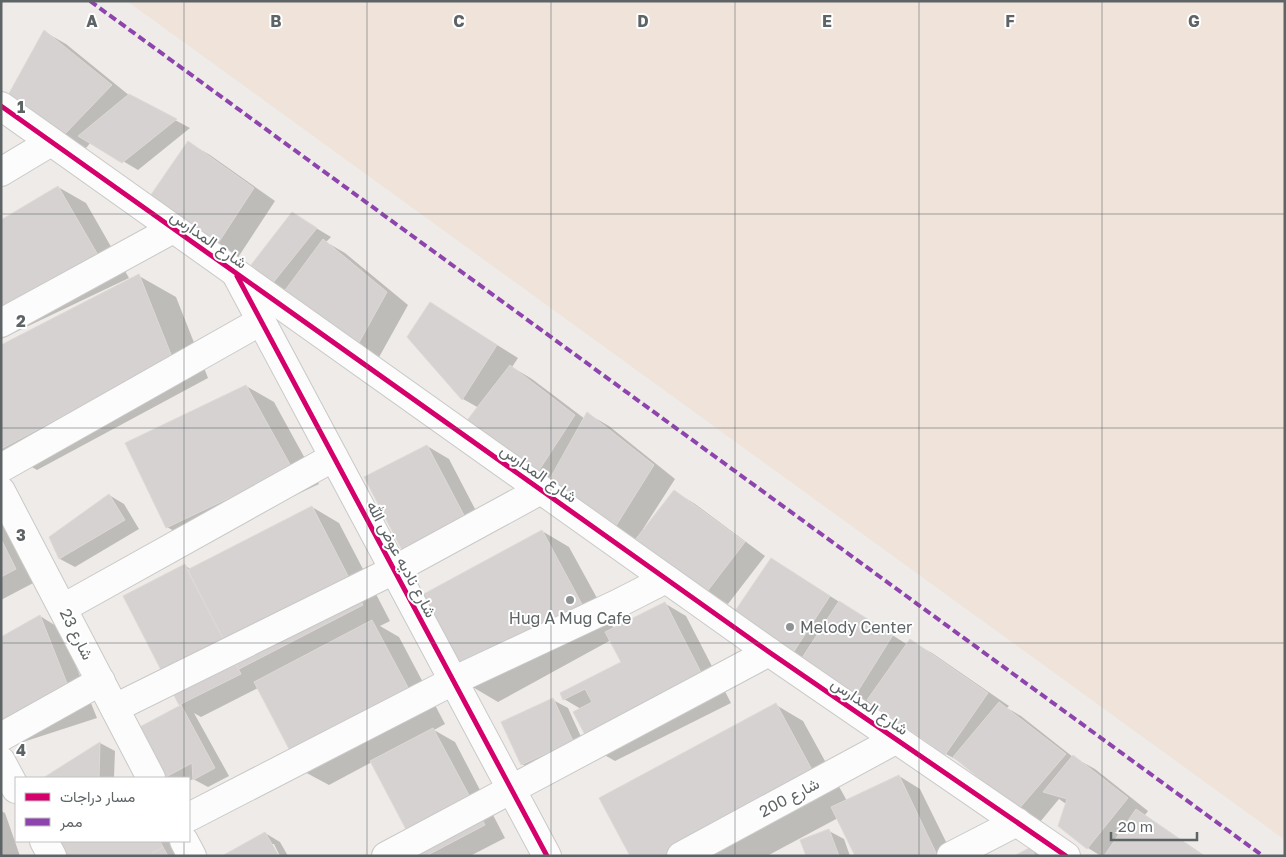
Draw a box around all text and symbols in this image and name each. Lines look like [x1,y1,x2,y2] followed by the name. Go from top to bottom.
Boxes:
[86,11,98,31] text: A
[270,11,282,31] text: B
[453,11,465,31] text: C
[637,11,649,31] text: D
[822,11,832,31] text: E
[1005,11,1015,31] text: F
[1188,11,1200,31] text: G
[17,97,25,117] text: 1
[166,205,251,274] street label: شارع المدارس
[16,311,26,331] text: 2
[496,439,581,508] street label: شارع المدارس
[361,497,441,622] street label: شارع ناديه عوض الله
[16,525,26,545] text: 3
[564,594,576,606] marker: Hug A Mug Cafe
[54,605,98,664] street label: شارع 23
[509,608,631,628] place label: Hug A Mug Cafe
[800,617,912,637] place label: Melody Center
[784,621,796,633] marker: Melody Center
[826,673,912,741] street label: شارع المدارس
[16,740,26,760] text: 4
[755,773,823,823] street label: شارع 200
[15,777,190,842] legend
[60,787,135,806] text: مسار دراجات
[1111,810,1197,842] scale bar
[59,812,82,831] text: ممر
[1118,817,1153,835] text: 20 m

